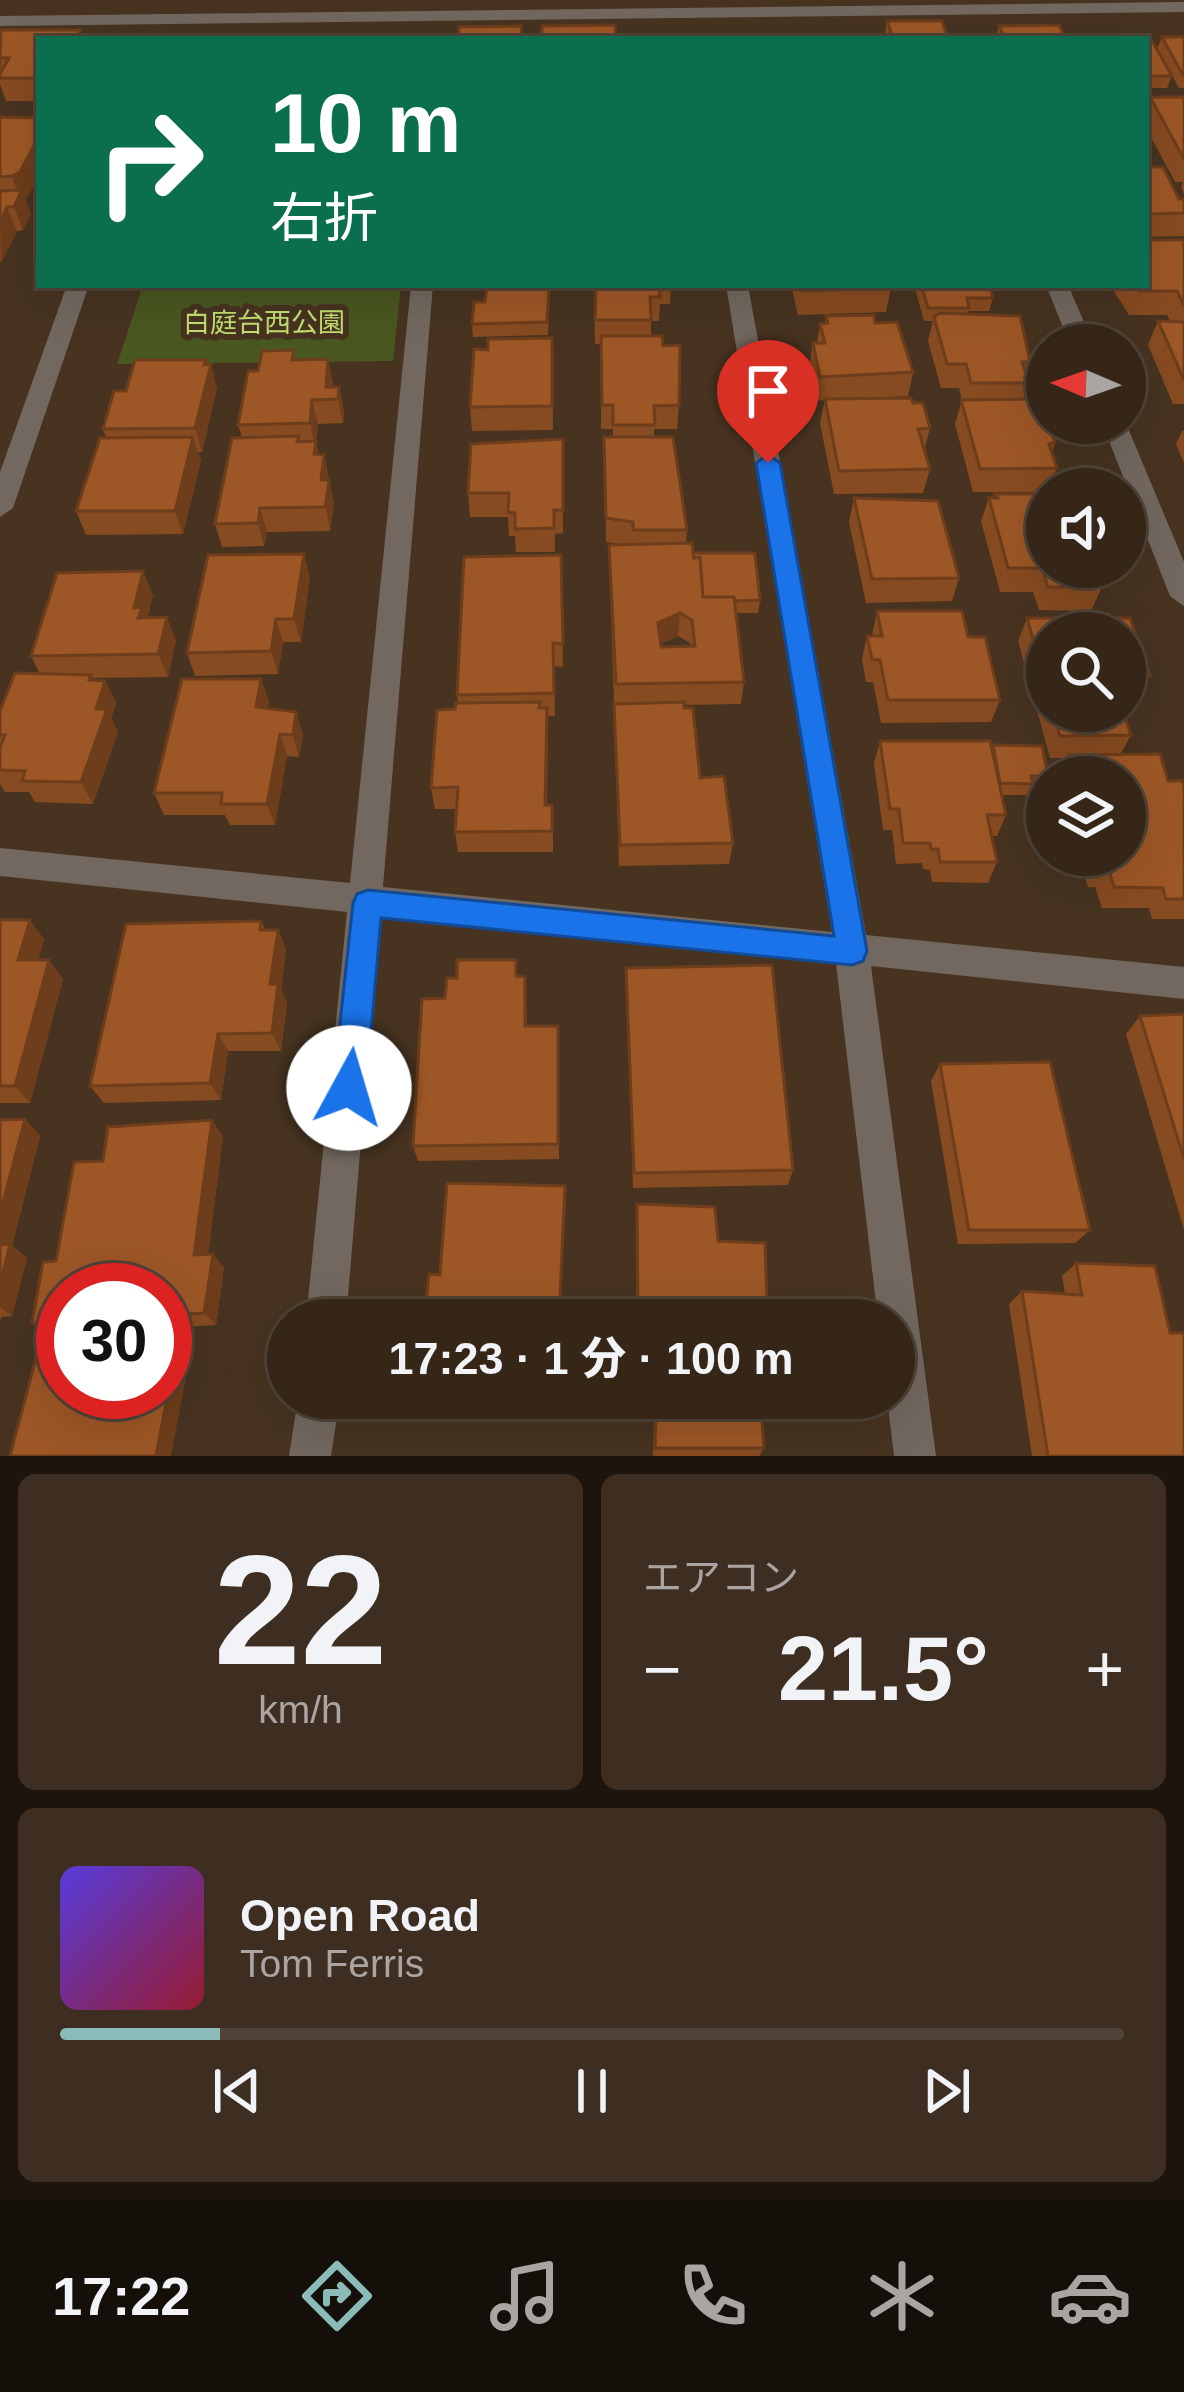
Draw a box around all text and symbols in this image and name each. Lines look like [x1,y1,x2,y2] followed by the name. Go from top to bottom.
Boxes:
[270,76,461,170] text: 10 m
[72,84,228,240] icon: right
[270,188,378,248] text: 右折
[183,308,345,338] park label: 白庭台西公園
[1026,324,1146,444] north arrow
[1026,324,1146,876] map controls
[717,340,819,463] pin
[735,358,801,424] icon: arrive
[1026,468,1146,588] button: sound
[1026,612,1146,732] button: search
[1026,756,1146,876] button: layers
[286,1025,412,1151] position arrow
[36,1263,192,1419] speed limit sign: 30
[388,1333,794,1384] text: 17:23 · 1 分 · 100 m
[214,1523,387,1697] text: 22
[643,1556,799,1599] text: エアコン
[778,1619,989,1719] text: 21.5°
[643,1632,682,1706] text: −
[1085,1632,1124,1706] text: +
[258,1688,343,1731] text: km/h
[240,1890,480,1941] text: Open Road
[240,1942,424,1985] text: Tom Ferris
[204,2058,270,2124] icon: previous
[559,2058,625,2124] icon: pause
[914,2058,980,2124] icon: next
[295,2254,379,2338] icon: directions
[483,2254,567,2338] icon: music
[671,2254,755,2338] icon: phone
[860,2254,944,2338] icon: climate
[1048,2254,1132,2338] icon: car
[52,2266,190,2326] text: 17:22

